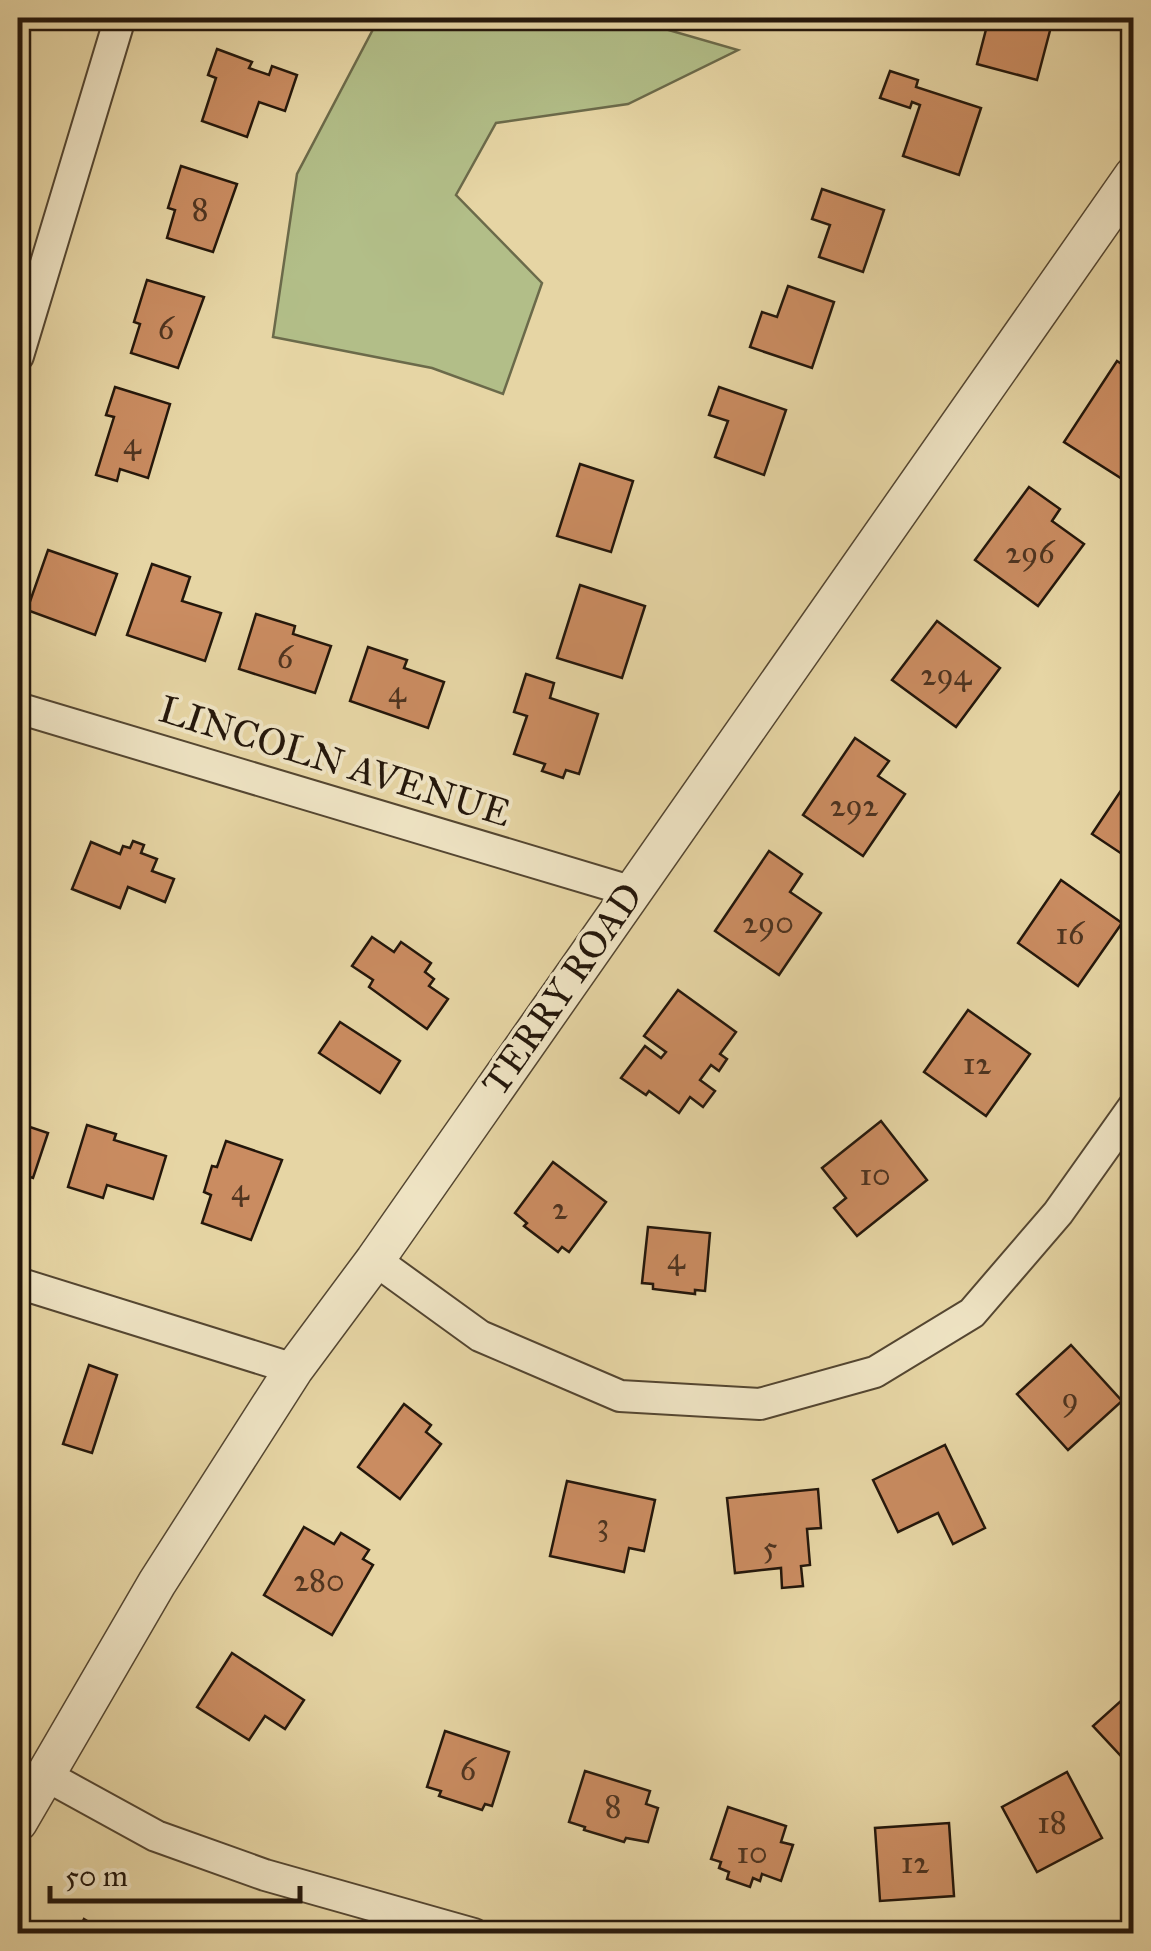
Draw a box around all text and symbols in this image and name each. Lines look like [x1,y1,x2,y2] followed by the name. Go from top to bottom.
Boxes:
[191,190,209,229] house number: 8
[158,309,176,348] house number: 6
[123,424,142,463] house number: 4
[1005,533,1056,572] house number: 296
[277,638,295,677] house number: 6
[921,655,973,694] house number: 294
[388,672,407,711] house number: 4
[154,686,516,836] street label: LINCOLN AVENUE
[830,786,879,825] house number: 292
[472,874,652,1104] street label: TERRY ROAD
[742,903,794,942] house number: 290
[1056,914,1086,953] house number: 16
[963,1044,991,1083] house number: 12
[859,1155,891,1194] house number: 10
[231,1170,250,1209] house number: 4
[552,1189,568,1228] house number: 2
[667,1239,686,1278] house number: 4
[1061,1379,1079,1418] house number: 9
[597,1505,609,1544] house number: 3
[763,1528,778,1567] house number: 5
[293,1561,345,1600] house number: 280
[460,1750,478,1789] house number: 6
[604,1787,622,1826] house number: 8
[1037,1803,1067,1842] house number: 18
[736,1833,768,1872] house number: 10
[50,1841,300,1903] scale bar
[901,1843,929,1882] house number: 12
[65,1858,128,1894] text: 50 m

